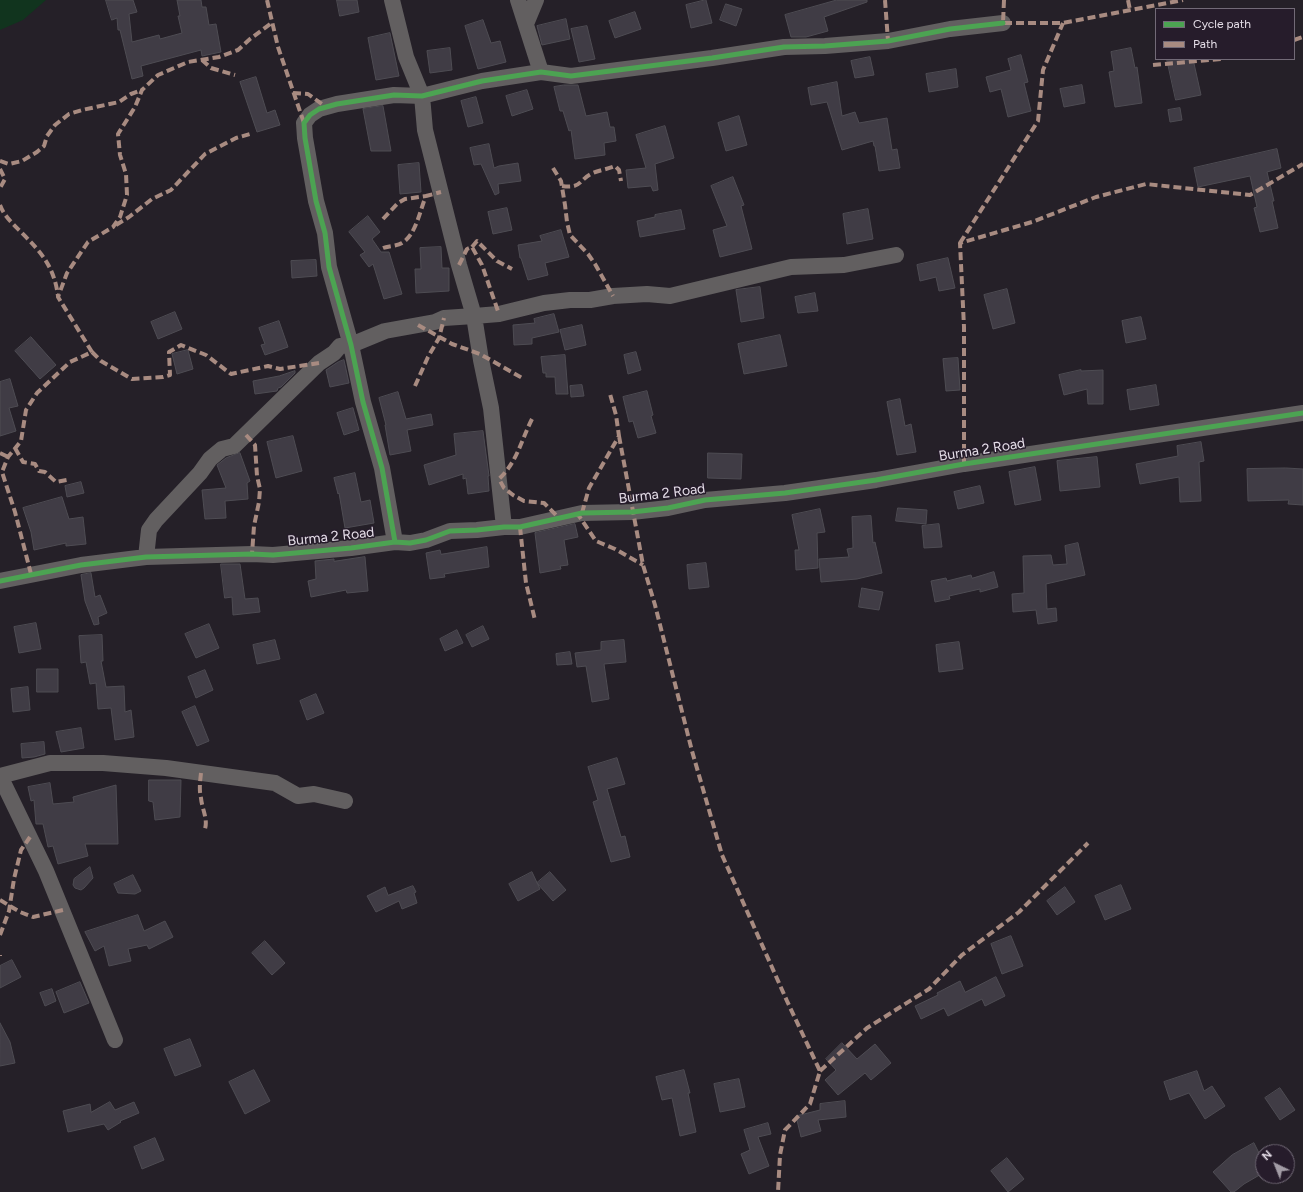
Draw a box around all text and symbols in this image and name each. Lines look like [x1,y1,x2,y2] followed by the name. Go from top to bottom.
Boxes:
[1155,8,1295,60] legend
[1193,17,1251,31] text: Cycle path
[1193,37,1217,51] text: Path
[938,435,1026,465] street label: Burma 2 Road
[618,480,706,508] street label: Burma 2 Road
[287,524,375,550] street label: Burma 2 Road
[1255,1144,1295,1184] north arrow
[1260,1148,1275,1163] text: N

